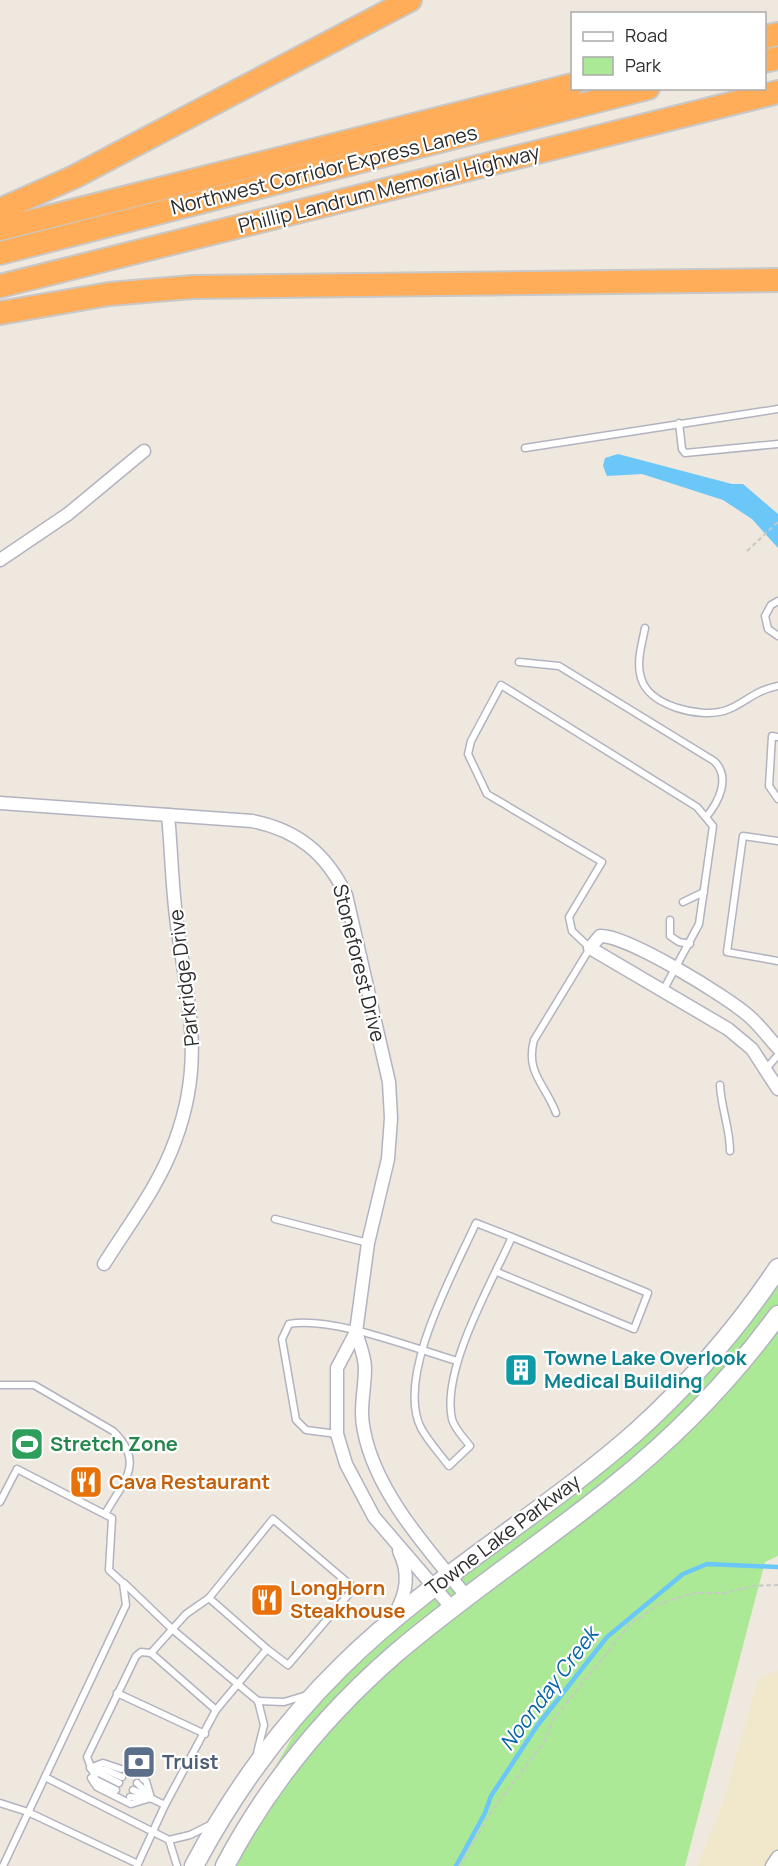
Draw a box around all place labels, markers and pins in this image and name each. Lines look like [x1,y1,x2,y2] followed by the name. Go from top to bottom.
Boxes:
[544,1344,748,1394] place label: Towne Lake Overlook Medical Building
[503,1352,539,1388] building icon: Towne Lake Overlook Medical Building
[9,1426,45,1462] sports icon: Stretch Zone
[50,1430,178,1457] place label: Stretch Zone
[68,1464,104,1500] restaurant icon: Cava Restaurant
[109,1468,270,1495] place label: Cava Restaurant
[290,1574,406,1624] place label: LongHorn Steakhouse
[249,1582,285,1618] restaurant icon: LongHorn Steakhouse
[121,1744,157,1780] bank icon: Truist
[162,1748,219,1775] place label: Truist

